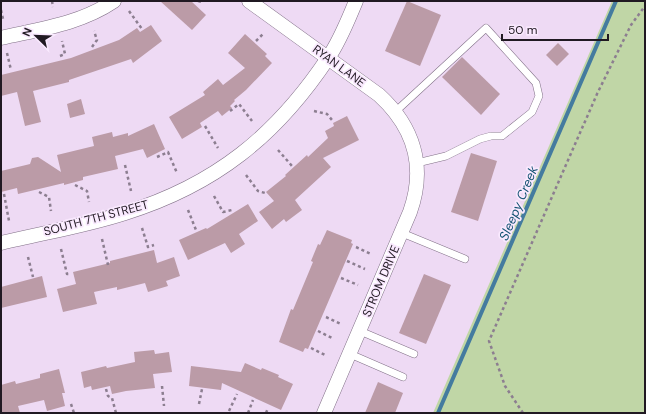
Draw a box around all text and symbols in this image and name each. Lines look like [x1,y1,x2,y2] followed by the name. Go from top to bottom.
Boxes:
[16,16,56,56] north arrow
[502,16,608,42] scale bar
[508,22,537,38] text: 50 m
[19,26,35,39] text: N
[309,41,369,91] street label: RYAN LANE
[495,163,542,243] water label: Sleepy Creek
[42,196,150,240] street label: SOUTH 7TH STREET
[359,243,403,319] street label: STROM DRIVE

